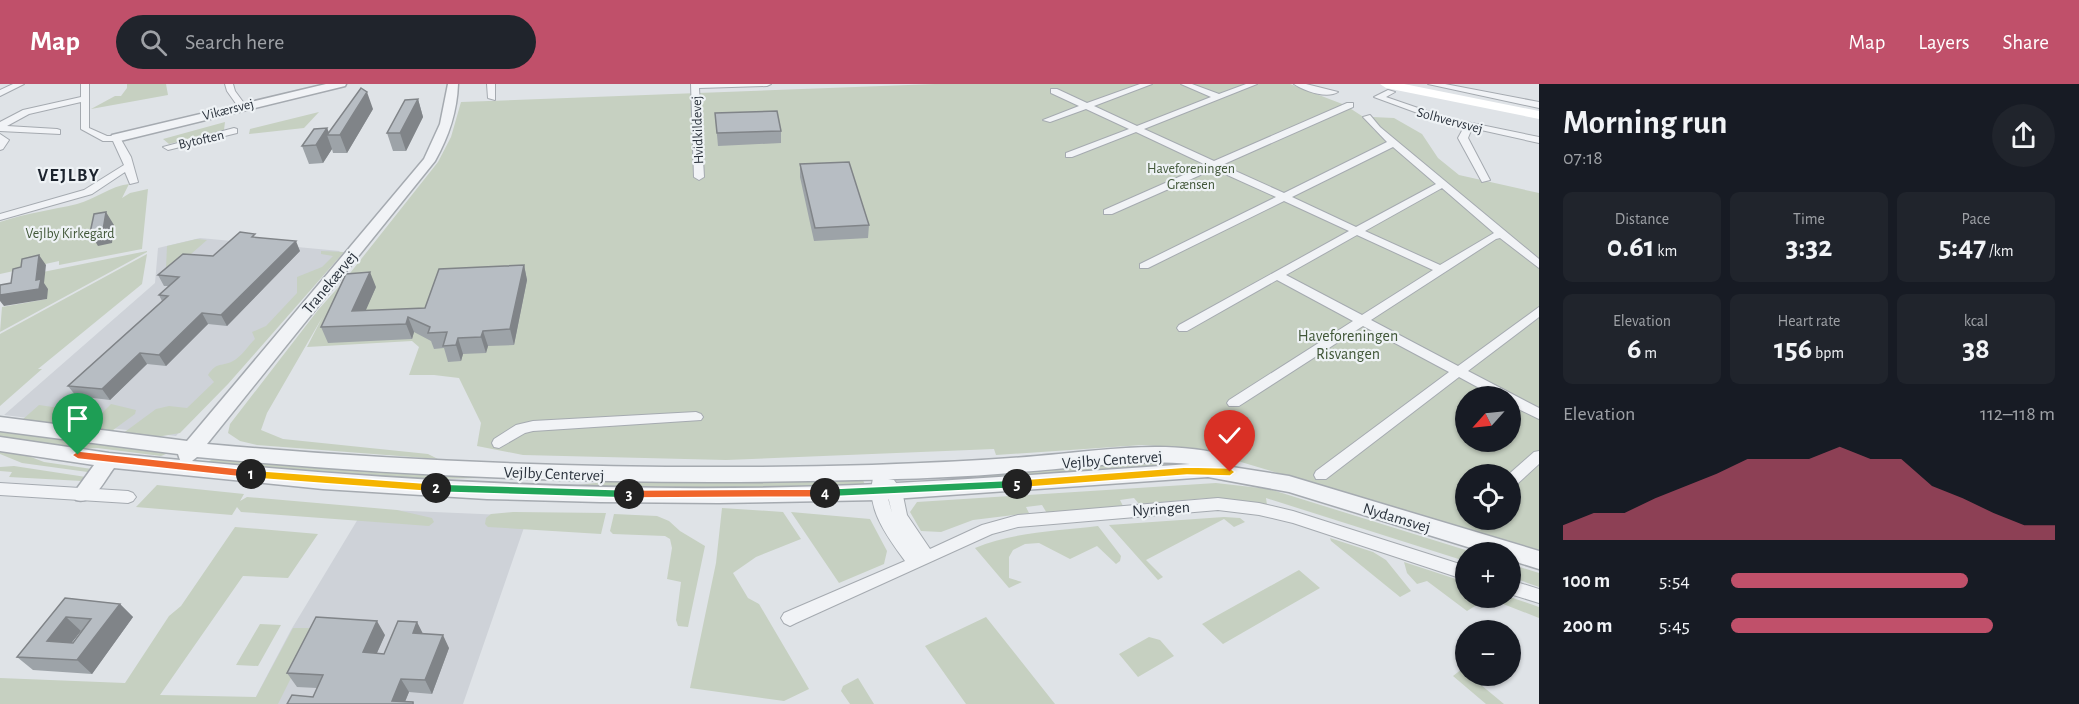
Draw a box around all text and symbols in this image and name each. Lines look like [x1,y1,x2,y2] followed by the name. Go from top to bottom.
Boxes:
[116,15,536,69] search box
[137,26,170,59] icon: search
[30,28,80,56] text: Map
[185,31,284,53] text: Search here
[1849,32,1885,53] text: Map
[1918,32,1969,53] text: Layers
[2002,32,2049,53] text: Share
[690,95,706,164] street label: Hvidkildevej
[201,97,255,123] street label: Vikærsvej
[1992,104,2055,167] button: share
[1415,105,1484,136] street label: Solhvervsvej
[1563,107,1727,140] text: Morning run
[177,128,226,152] street label: Bytoften
[1563,148,1603,168] text: 07:18
[1147,162,1235,192] park label: Haveforeningen Grænsen
[38,167,100,185] district label: VEJLBY
[1615,211,1669,227] text: Distance
[1793,211,1825,227] text: Time
[1962,211,1990,227] text: Pace
[26,227,114,241] park label: Vejlby Kirkegård
[1607,232,1655,262] text: 0.61
[1786,232,1832,262] text: 3:32
[1938,232,1986,262] text: 5:47
[1655,243,1677,259] text: km
[1986,243,2014,259] text: /km
[299,248,361,318] street label: Tranekærvej
[1613,313,1671,329] text: Elevation
[1778,313,1840,329] text: Heart rate
[1964,313,1988,329] text: kcal
[1298,328,1398,362] park label: Haveforeningen Risvangen
[1627,334,1642,364] text: 6
[1774,334,1812,364] text: 156
[1962,334,1990,364] text: 38
[1642,345,1657,361] text: m
[1812,345,1844,361] text: bpm
[1455,386,1521,452] north arrow
[1455,386,1521,686] map controls
[52,393,103,455] pin
[61,402,94,435] icon: arrive
[1563,404,1635,424] text: Elevation
[1980,404,2055,424] text: 112–118 m
[1204,410,1255,472] pin
[1213,419,1246,452] icon: check
[1061,449,1163,472] street label: Vejlby Centervej
[236,459,266,489] pin: 1
[503,464,605,485] street label: Vejlby Centervej
[1455,464,1521,530] button: locate
[248,466,254,482] text: 1
[1002,469,1032,499] pin: 5
[421,473,451,503] pin: 2
[1014,476,1020,492] text: 5
[810,478,840,508] pin: 4
[614,479,644,509] pin: 3
[432,480,440,496] text: 2
[821,485,829,501] text: 4
[626,486,632,502] text: 3
[1132,499,1191,520] street label: Nyringen
[1361,500,1432,537] street label: Nydamsvej
[1455,542,1521,608] button: +
[1563,571,1610,591] text: 100 m
[1659,571,1690,591] text: 5:54
[1563,616,1612,636] text: 200 m
[1659,616,1690,636] text: 5:45
[1455,620,1521,686] button: −

